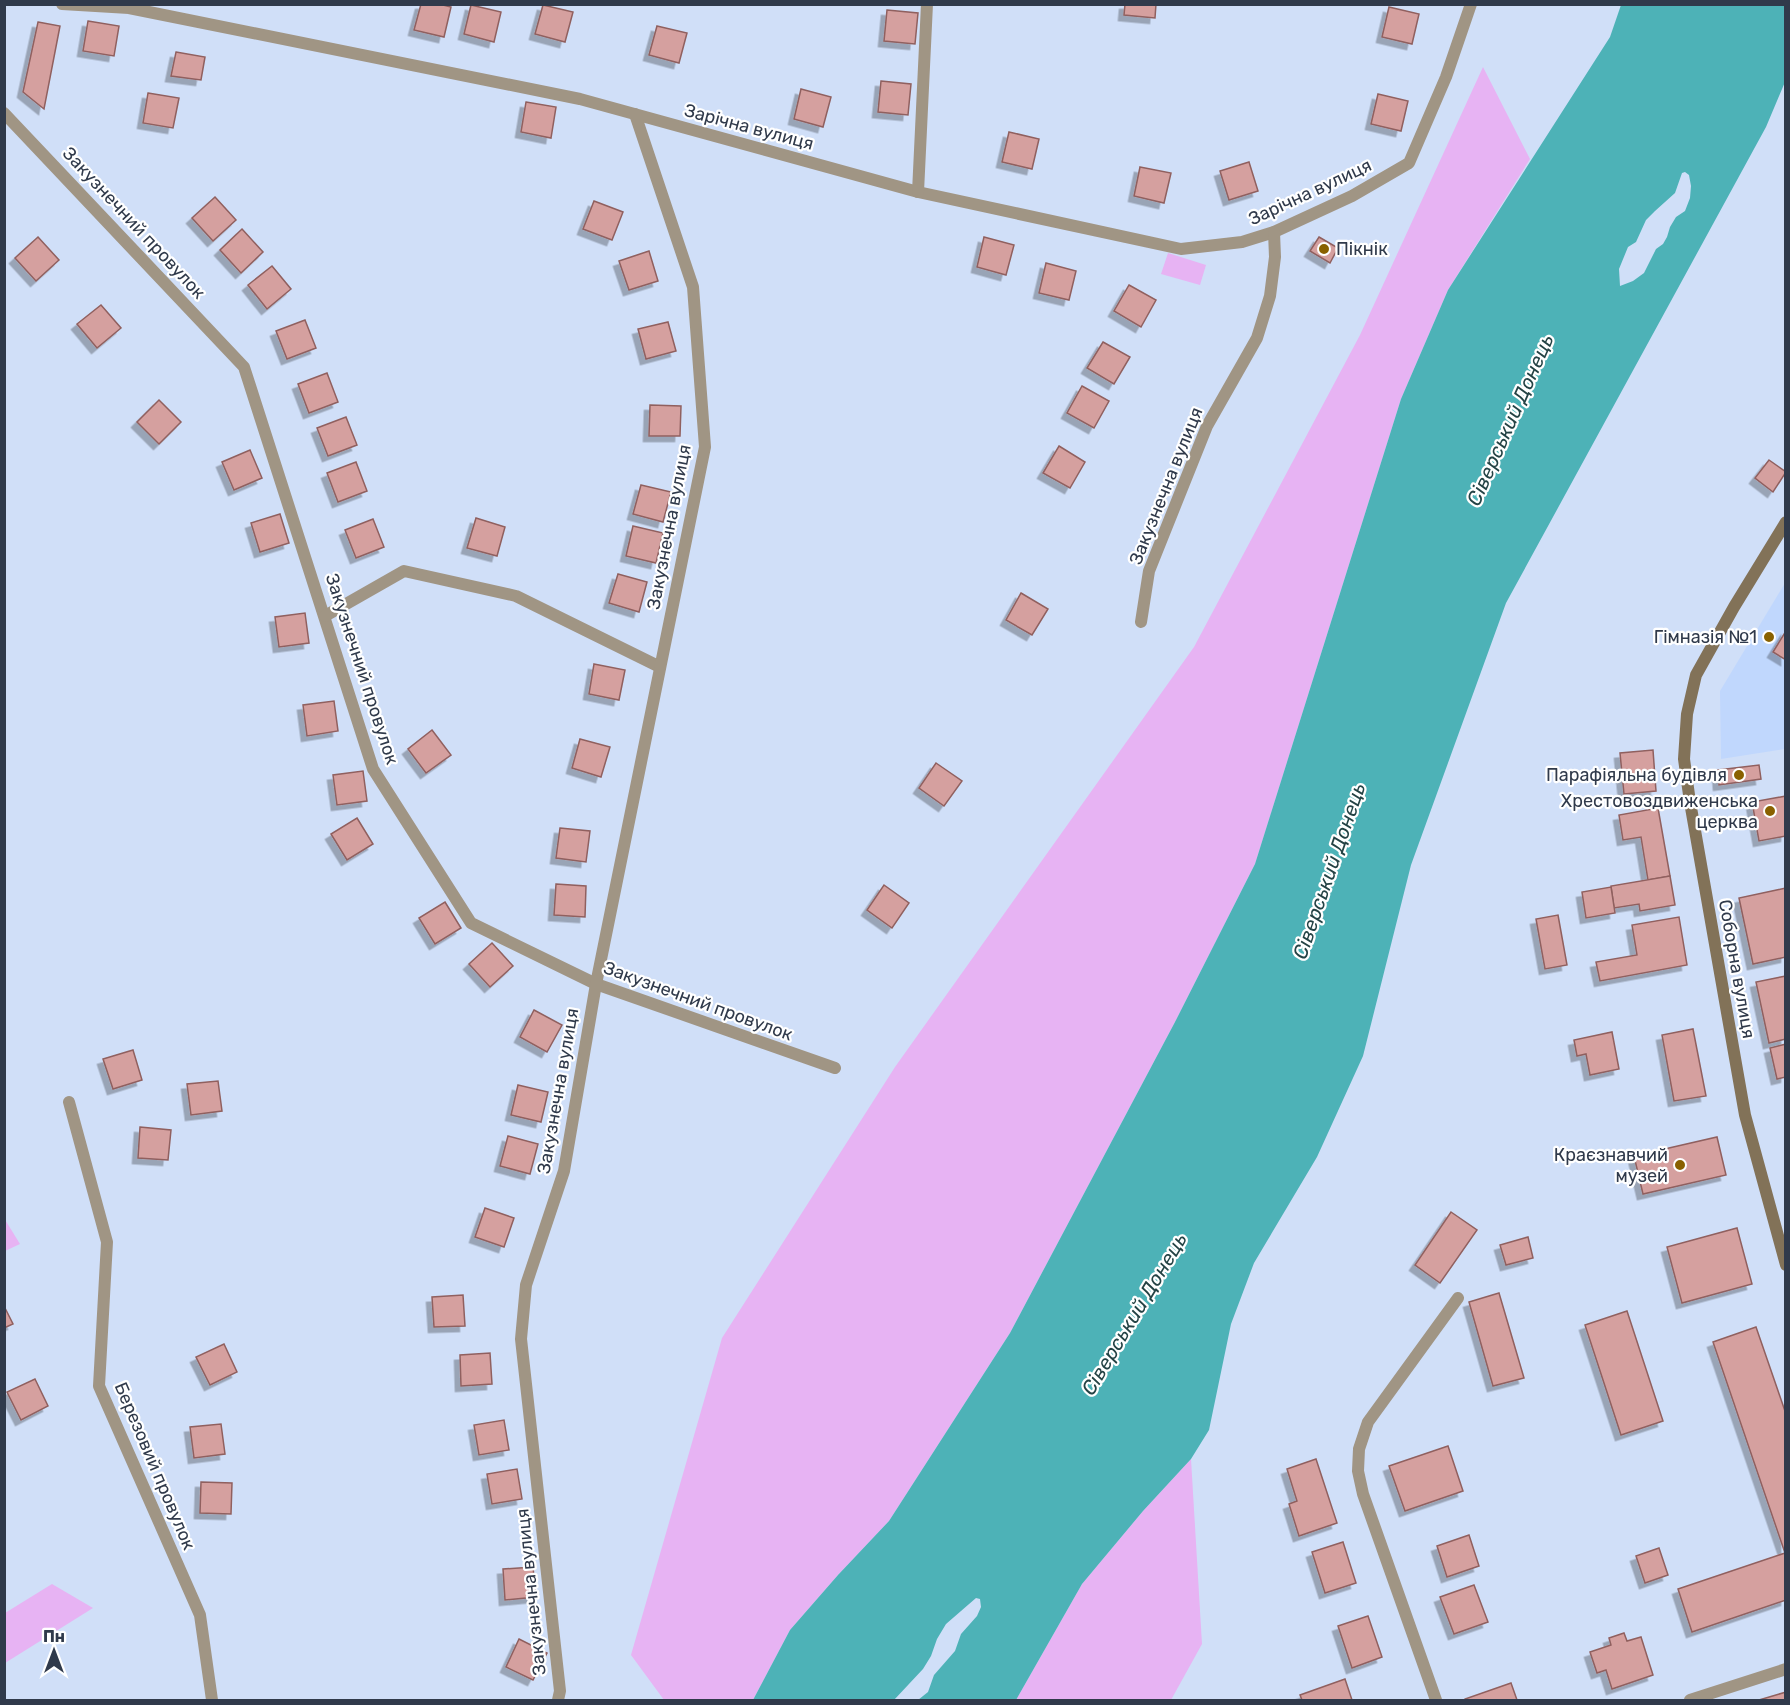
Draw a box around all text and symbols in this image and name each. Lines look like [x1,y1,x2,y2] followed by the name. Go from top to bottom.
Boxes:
[682,99,816,155] street label: Зарічна вулиця
[58,142,210,304] street label: Закузнечний провулок
[1245,154,1375,230] street label: Зарічна вулиця
[1336,238,1388,260] place label: Пікнік
[1317,242,1331,256] marker: Пікнік
[1461,331,1559,509] water label: Сіверський Донець
[1124,404,1208,568] street label: Закузнечна вулиця
[642,443,696,611] street label: Закузнечна вулиця
[321,571,403,768] street label: Закузнечний провулок
[1654,626,1757,648] place label: Гімназія №1
[1762,630,1776,644] marker: Гімназія №1
[1546,764,1727,786] place label: Парафіяльна будівля
[1732,768,1746,782] marker: Парафіяльна будівля
[1288,780,1370,962] water label: Сіверський Донець
[1561,790,1758,833] place label: Хрестовоздвиженська церква
[1763,804,1777,818] marker: Хрестовоздвиженська церква
[1714,898,1760,1040] street label: Соборна вулиця
[600,957,796,1046] street label: Закузнечний провулок
[533,1006,583,1176] street label: Закузнечна вулиця
[1554,1144,1668,1187] place label: Краєзнавчий музей
[1673,1158,1687,1172] marker: Краєзнавчий музей
[1076,1229,1192,1399] water label: Сіверський Донець
[110,1379,200,1553] street label: Березовий провулок
[511,1507,551,1677] street label: Закузнечна вулиця
[24,1621,84,1681] north arrow
[43,1627,65,1646] text: Пн

